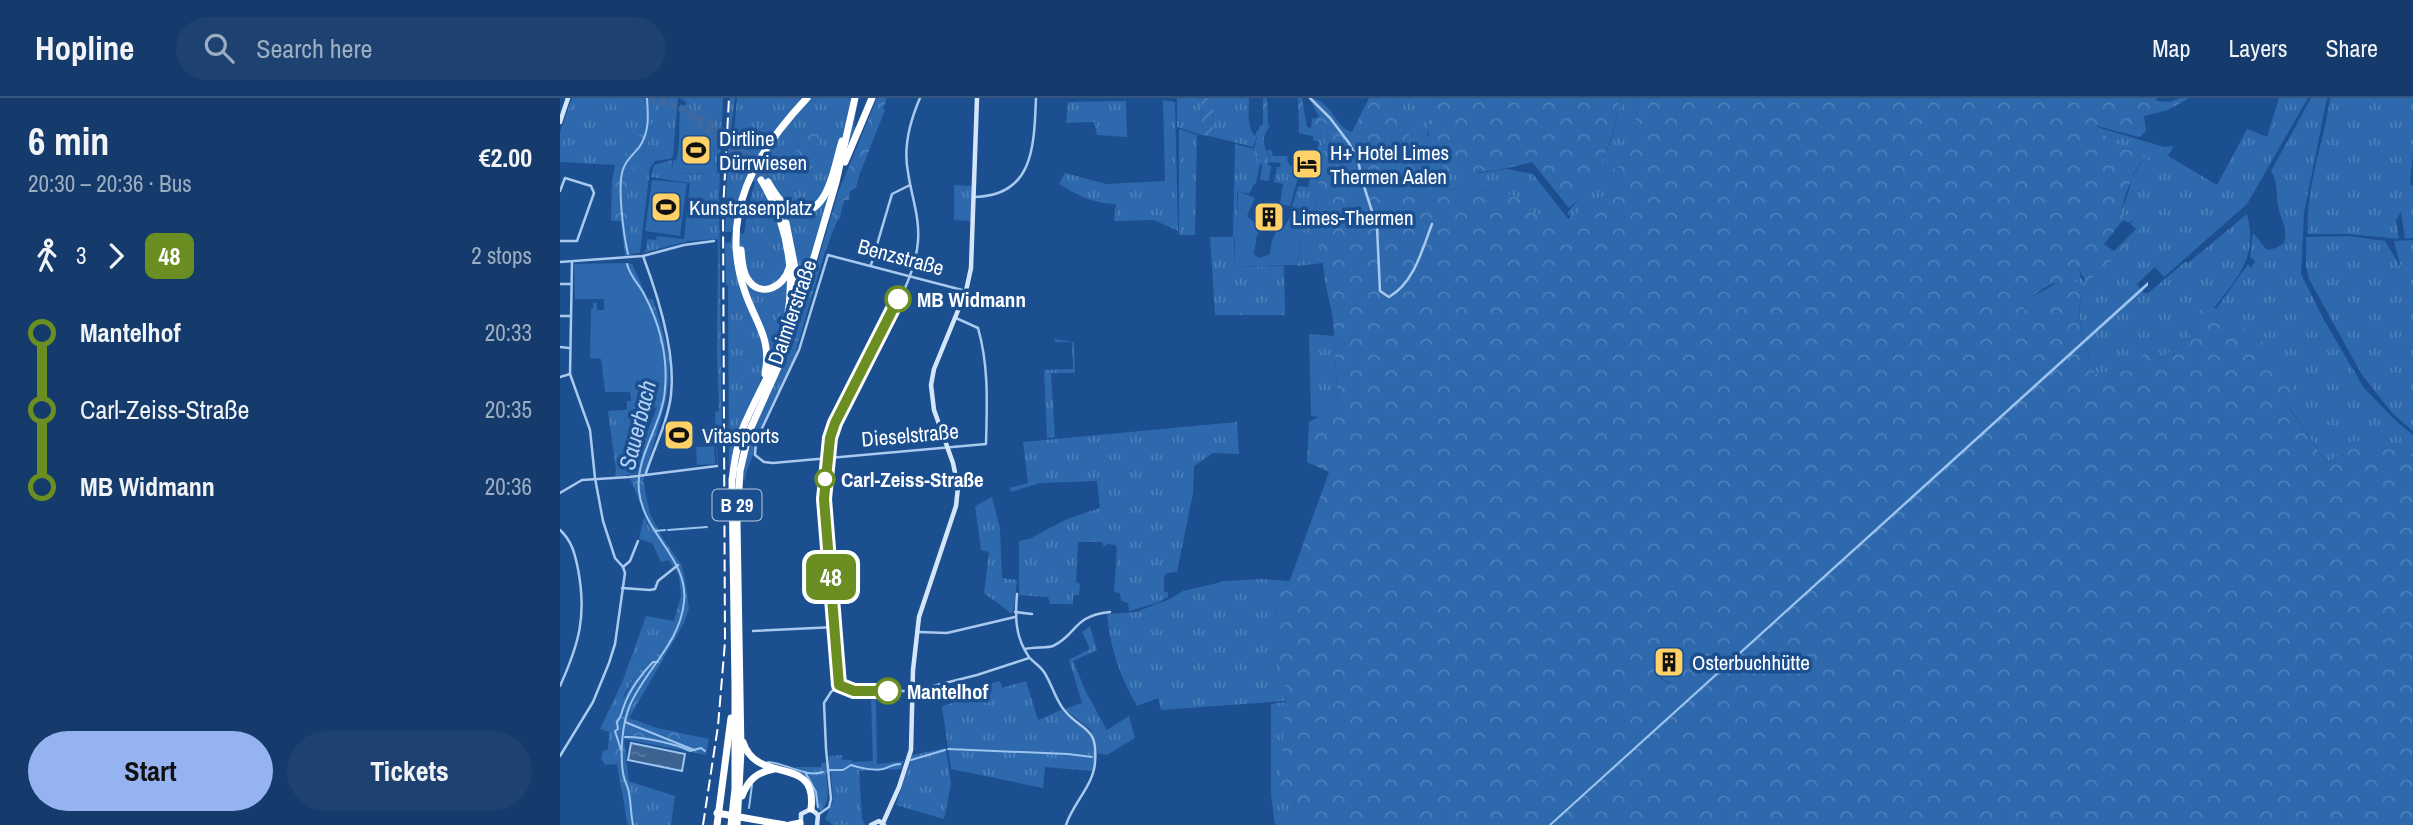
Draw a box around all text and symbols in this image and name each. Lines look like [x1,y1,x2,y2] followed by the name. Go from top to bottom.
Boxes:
[176,17,666,80] search box
[35,26,134,70] text: Hopline
[200,29,238,67] icon: search
[256,31,372,66] text: Search here
[2152,32,2190,64] text: Map
[2228,32,2287,64] text: Layers
[2325,32,2378,64] text: Share
[28,116,109,167] text: 6 min
[719,124,807,177] place label: Dirtline Dürrwiesen
[679,133,713,167] sports icon: Dirtline Dürrwiesen
[1330,138,1449,191] place label: H+ Hotel Limes Thermen Aalen
[479,140,532,175] text: €2.00
[1290,147,1324,181] hotel icon: H+ Hotel Limes Thermen Aalen
[28,168,192,199] text: 20:30 – 20:36 · Bus
[649,190,683,224] sports icon: Kunstrasenplatz
[689,193,813,222] place label: Kunstrasenplatz
[1252,200,1286,234] building icon: Limes-Thermen
[1292,203,1414,232] place label: Limes-Thermen
[855,232,947,282] street label: Benzstraße
[28,237,66,275] icon: walk
[97,237,135,275] icon: forward
[76,240,87,271] text: 3
[159,240,180,272] text: 48
[471,240,532,271] text: 2 stops
[761,256,823,368] street label: Daimlerstraße
[917,285,1026,314] place label: MB Widmann
[885,286,911,312] marker: MB Widmann
[80,315,181,350] text: Mantelhof
[485,317,532,348] text: 20:33
[611,377,663,473] water label: Sauerbach
[80,392,249,427] text: Carl-Zeiss-Straße
[485,394,532,425] text: 20:35
[860,416,960,454] street label: Dieselstraße
[662,418,696,452] sports icon: Vitasports
[702,421,779,450] place label: Vitasports
[841,465,984,494] place label: Carl-Zeiss-Straße
[80,469,215,504] text: MB Widmann
[815,469,835,489] marker: Carl-Zeiss-Straße
[485,471,532,502] text: 20:36
[712,490,762,520] road number: B 29
[800,554,862,600] line badge: 48
[820,561,842,593] text: 48
[1652,645,1686,679] building icon: Osterbuchhütte
[1692,648,1810,677] place label: Osterbuchhütte
[907,677,989,706] place label: Mantelhof
[875,678,901,704] marker: Mantelhof
[28,731,273,811] button: Start
[287,731,532,811] button: Tickets

